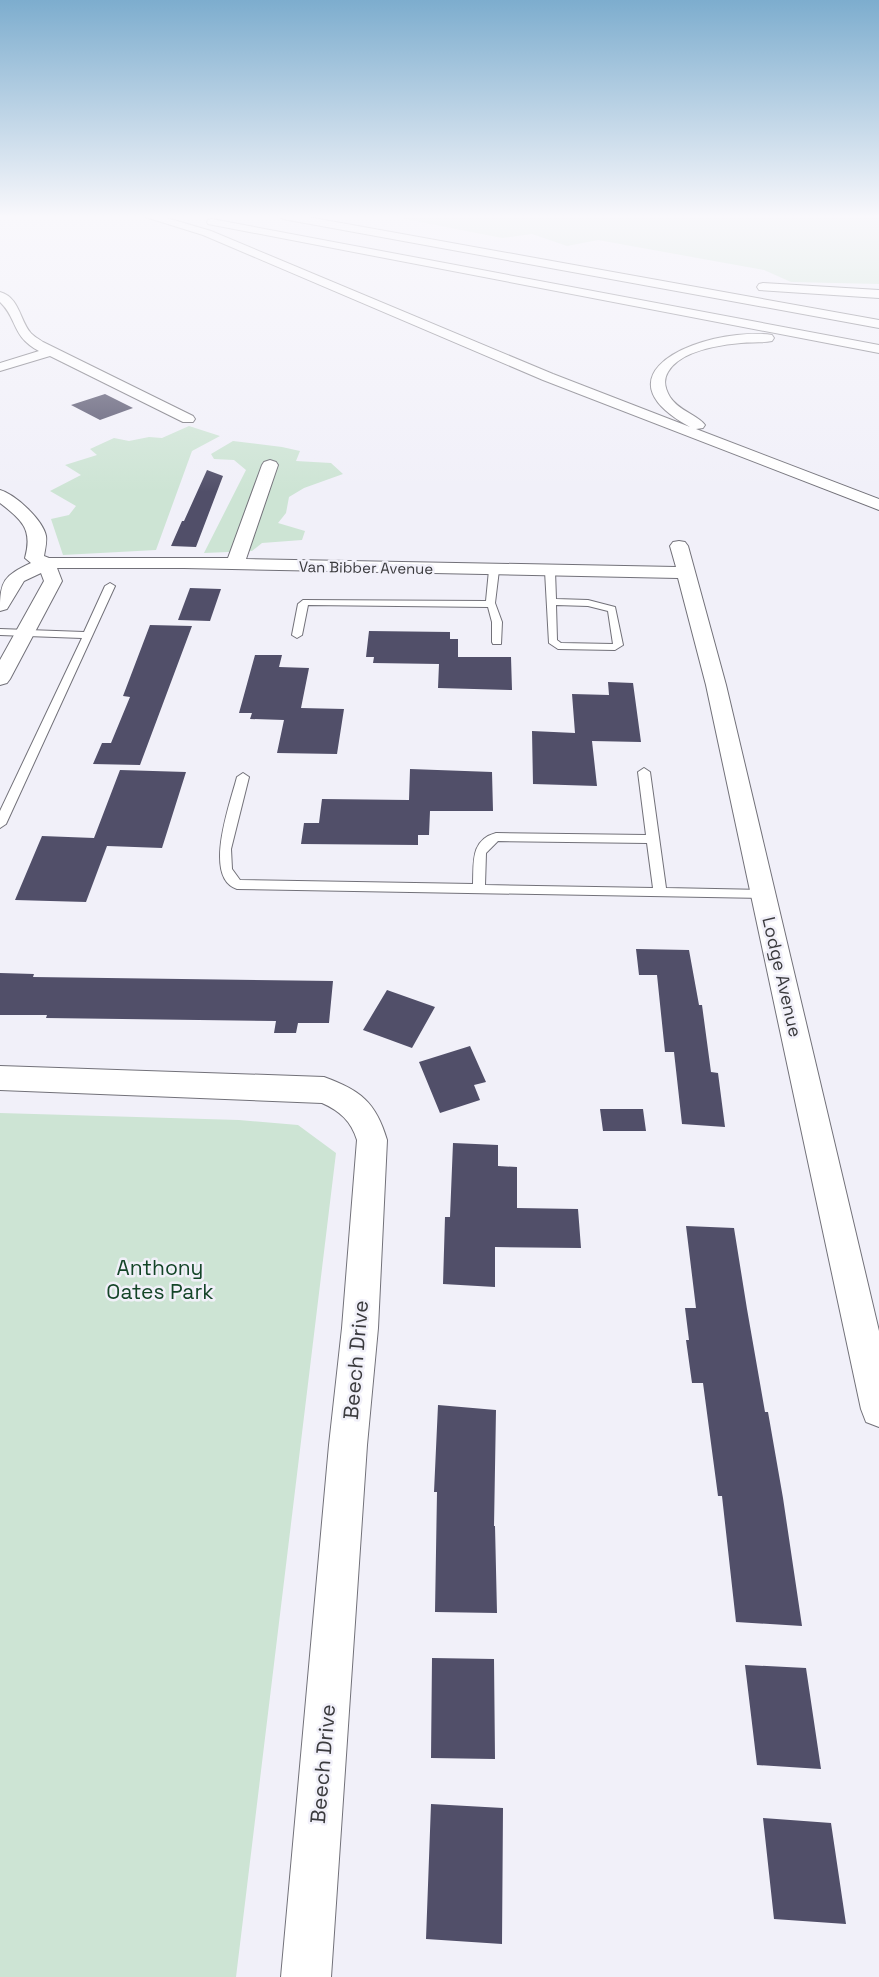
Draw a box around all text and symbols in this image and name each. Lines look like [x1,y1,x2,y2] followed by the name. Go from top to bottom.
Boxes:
[299,557,434,578] street label: Van Bibber Avenue
[757,915,807,1039] street label: Lodge Avenue
[106,1254,214,1305] park label: Anthony Oates Park
[337,1299,374,1421] street label: Beech Drive
[304,1703,341,1825] street label: Beech Drive

